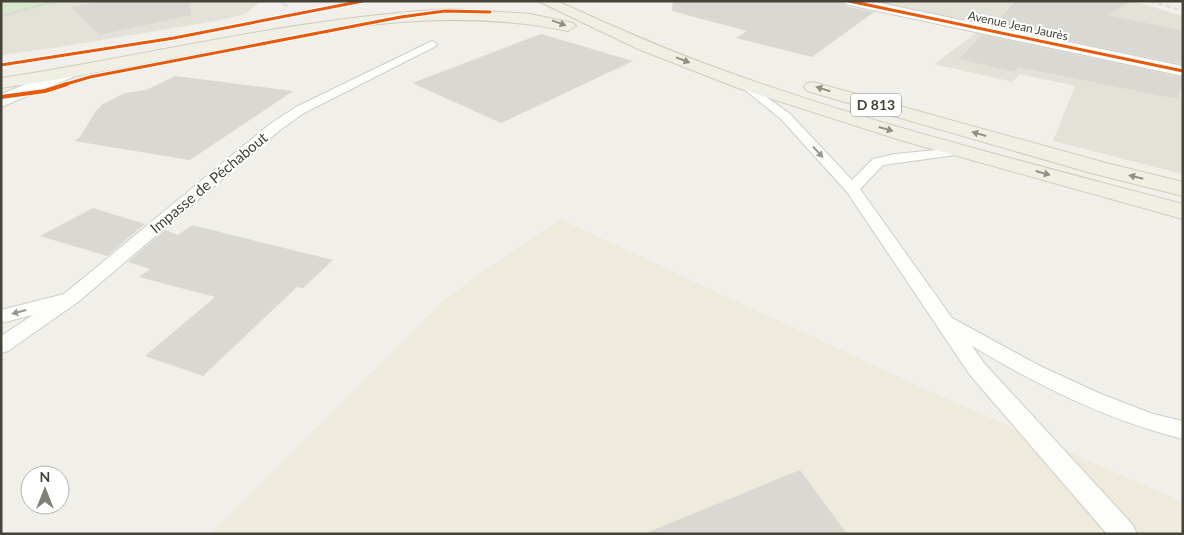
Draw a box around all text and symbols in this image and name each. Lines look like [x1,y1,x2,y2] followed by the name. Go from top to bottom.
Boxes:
[967,8,1070,43] street label: Avenue Jean Jaurès
[552,19,567,27] one-way arrow
[675,57,690,65] one-way arrow
[815,85,830,93] one-way arrow
[851,94,901,116] road number: D 813
[879,125,894,133] one-way arrow
[146,128,271,236] street label: Impasse de Péchabout
[971,130,986,138] one-way arrow
[812,146,824,158] one-way arrow
[1035,169,1050,177] one-way arrow
[1128,173,1143,181] one-way arrow
[12,308,27,316] one-way arrow
[20,465,70,515] north arrow
[40,468,50,485] text: N

